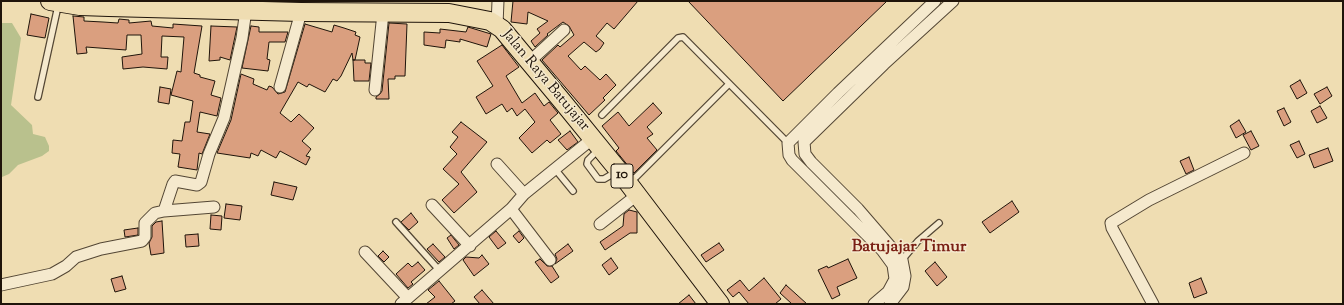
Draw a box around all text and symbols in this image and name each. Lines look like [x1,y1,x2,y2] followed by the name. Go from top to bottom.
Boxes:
[497,27,593,135] street label: Jalan Raya Batujajar
[611,164,633,188] road number: 10
[852,238,966,258] district label: Batujajar Timur

